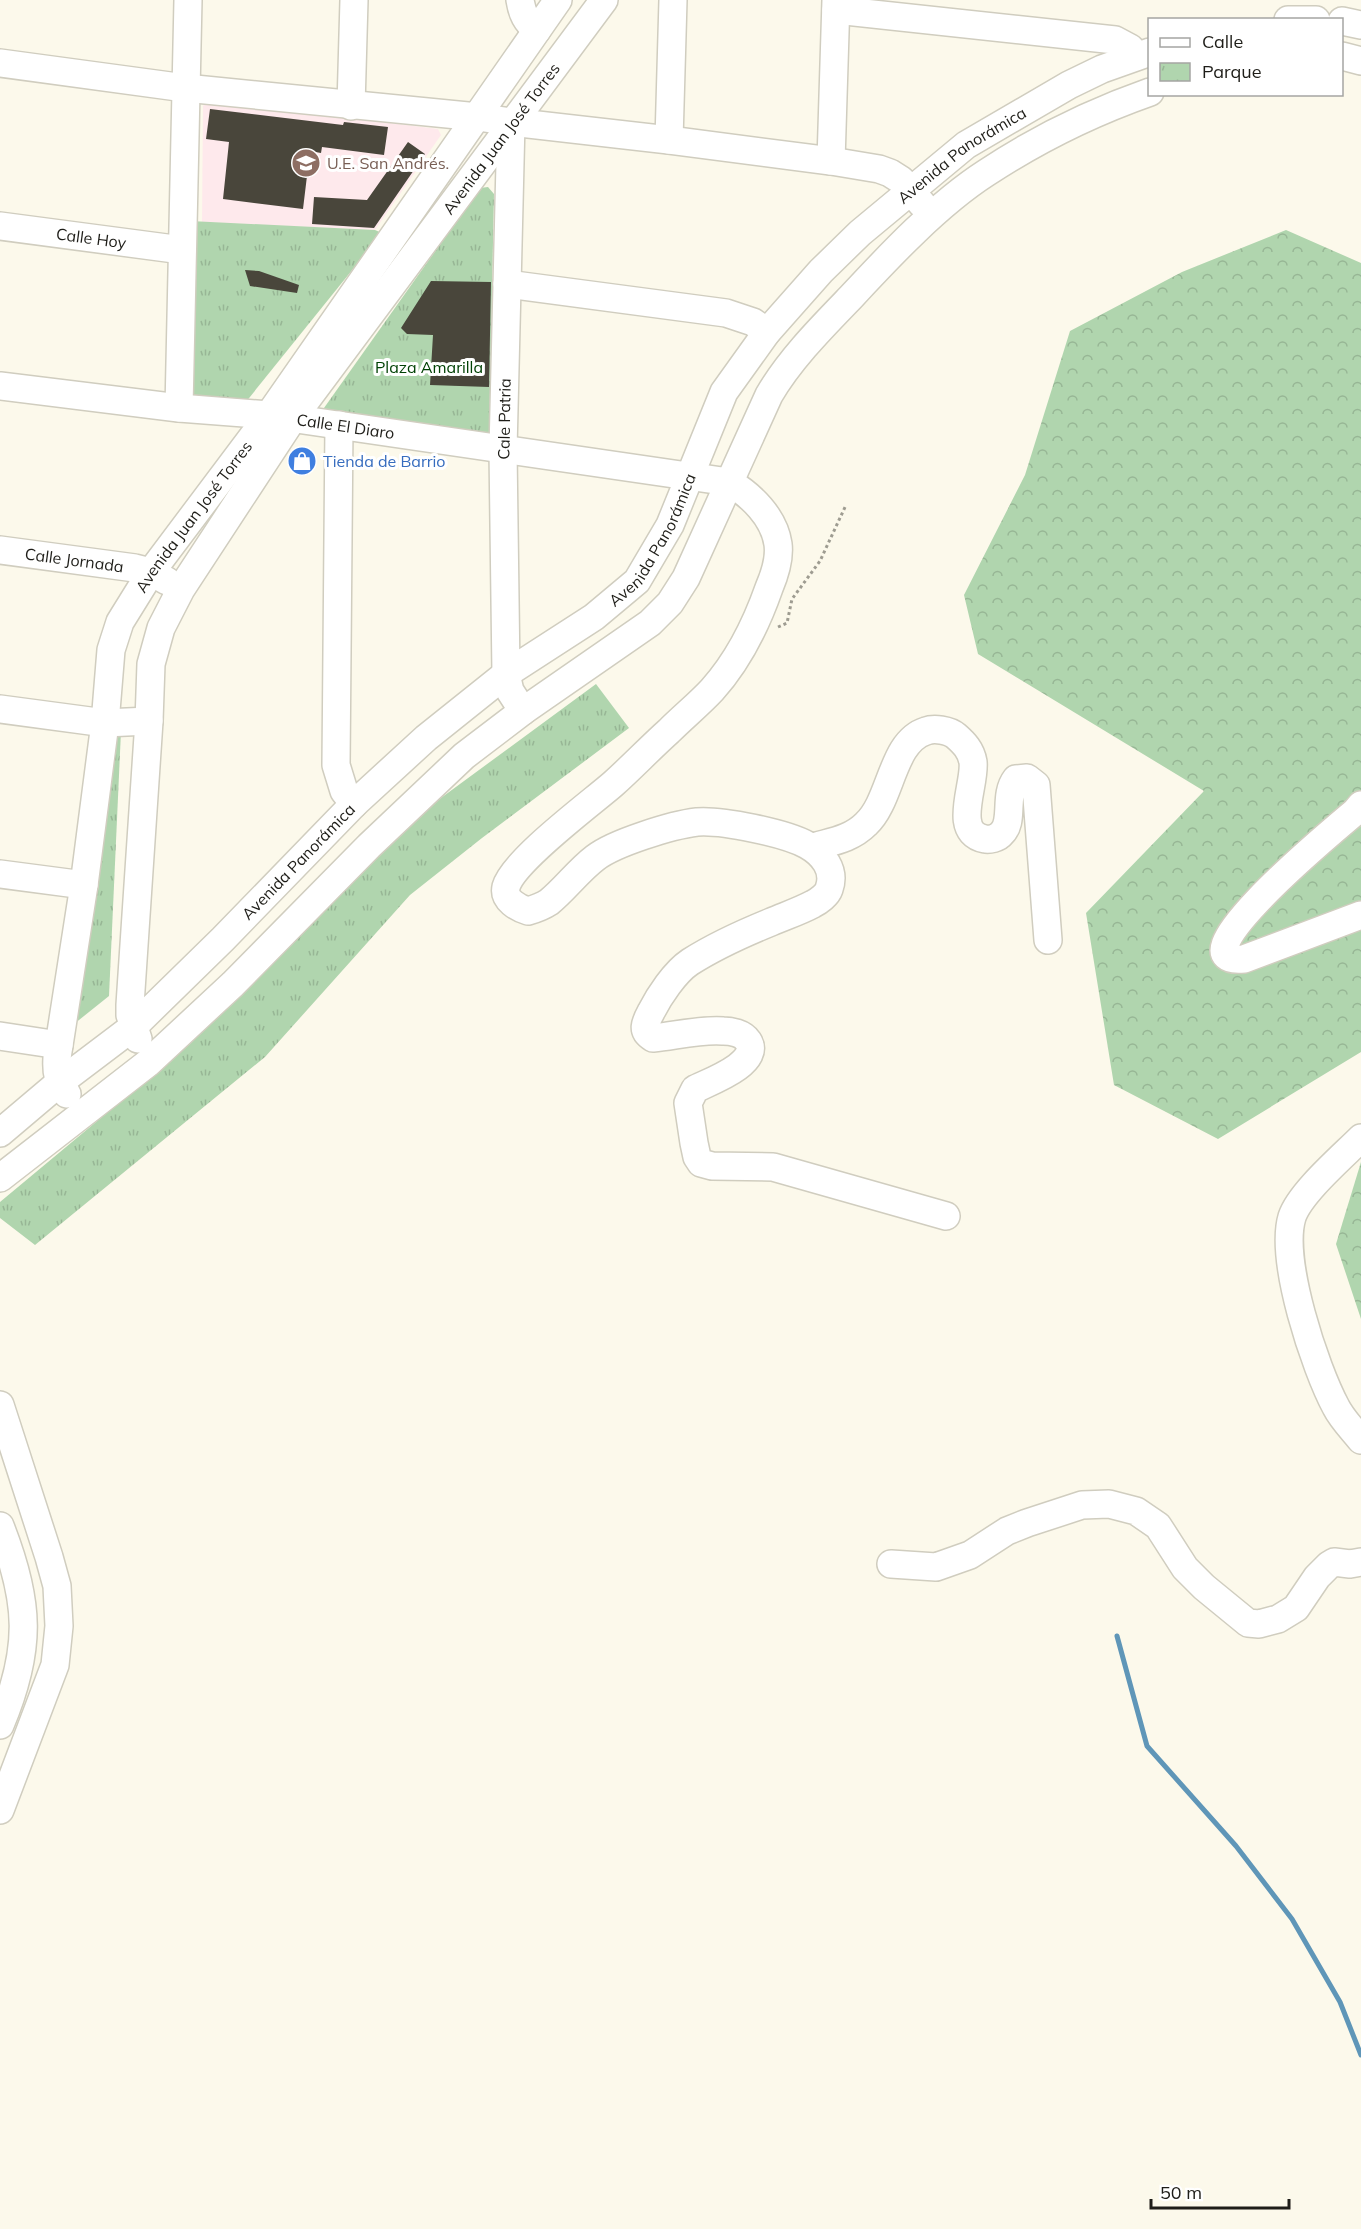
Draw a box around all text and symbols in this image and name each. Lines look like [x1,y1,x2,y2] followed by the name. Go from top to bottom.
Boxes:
[1148,18,1343,96] legend
[1202,30,1243,53] text: Calle
[438,59,564,218] street label: Avenida Juan José Torres
[1202,60,1261,83] text: Parque
[893,102,1030,208] street label: Avenida Panorámica
[290,147,322,179] school or university icon: U.E. San Andrés.
[327,153,449,173] place label: U.E. San Andrés.
[55,223,128,253] street label: Calle Hoy
[375,357,483,377] park label: Plaza Amarilla
[493,378,515,460] street label: Cale Patria
[295,409,396,443] street label: Calle El Diaro
[131,437,256,596] street label: Avenida Juan José Torres
[286,445,318,477] shop icon: Tienda de Barrio
[323,451,445,471] place label: Tienda de Barrio
[604,470,700,611] street label: Avenida Panorámica
[24,543,125,576] street label: Calle Jornada
[237,799,359,924] street label: Avenida Panorámica
[1151,2172,1289,2210] scale bar
[1160,2181,1202,2204] text: 50 m

